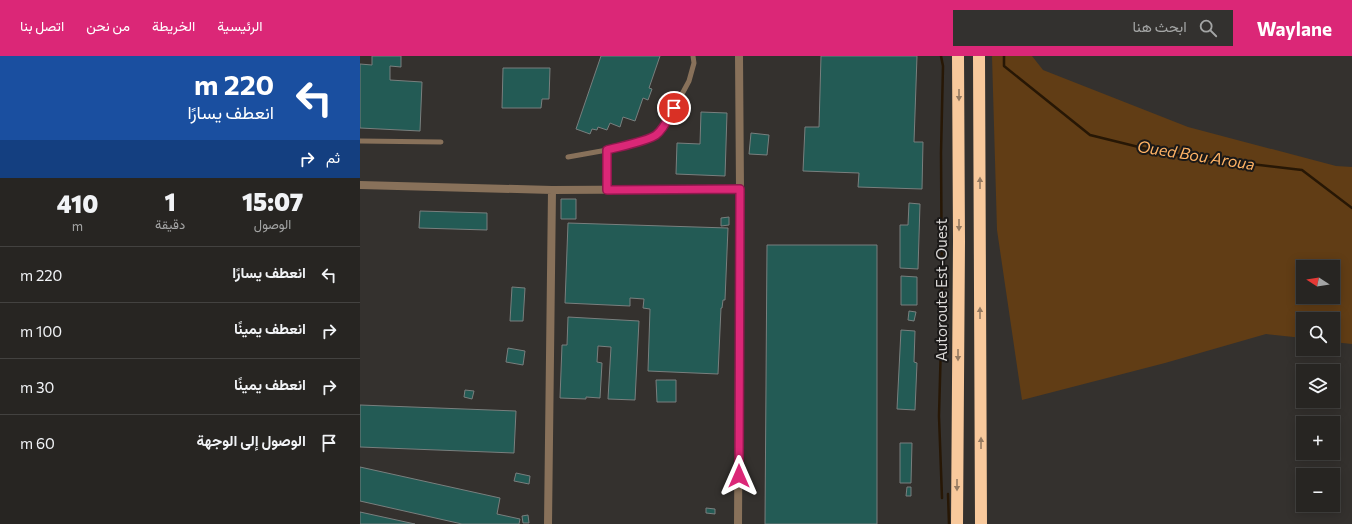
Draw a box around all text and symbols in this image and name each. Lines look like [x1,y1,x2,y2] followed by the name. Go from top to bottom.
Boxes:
[953,10,1233,46] search box
[20,17,64,34] text: اتصل بنا
[86,17,130,34] text: من نحن
[152,17,195,34] text: الخريطة
[217,17,263,34] text: الرئيسية
[1132,17,1187,35] text: ابحث هنا
[1197,17,1219,39] icon: search
[1257,17,1332,40] text: Waylane
[194,67,274,101] text: 220 m
[288,72,340,124] icon: left
[956,89,962,102] one-way arrow
[657,91,691,125] pin
[663,97,685,119] icon: arrive
[187,101,274,123] text: انعطف يسارًا
[1136,136,1256,173] water label: Oued Bou Aroua
[296,148,318,170] icon: right
[326,148,340,166] text: ثم
[977,176,983,189] one-way arrow
[164,187,176,216] text: 1
[242,187,303,216] text: 15:07
[57,189,98,218] text: 410
[155,216,185,232] text: دقيقة
[254,216,291,232] text: الوصول
[72,218,83,234] text: m
[932,218,950,362] street label: Autoroute Est-Ouest
[956,219,962,232] one-way arrow
[1296,260,1340,304] north arrow
[1296,260,1340,512] map controls
[232,263,306,281] text: انعطف يسارًا
[318,264,340,286] icon: left
[20,266,62,284] text: 220 m
[977,306,983,319] one-way arrow
[1296,312,1340,356] button: search
[234,319,306,337] text: انعطف يمينًا
[318,320,340,342] icon: right
[20,322,62,340] text: 100 m
[955,349,961,362] one-way arrow
[1296,364,1340,408] button: layers
[234,375,306,393] text: انعطف يمينًا
[318,376,340,398] icon: right
[20,378,54,396] text: 30 m
[1296,416,1340,460] button: +
[197,431,306,449] text: الوصول إلى الوجهة
[318,432,340,454] icon: arrive
[20,434,55,452] text: 60 m
[978,436,984,449] one-way arrow
[718,455,760,497] position arrow
[1296,468,1340,512] button: −
[954,479,960,492] one-way arrow

